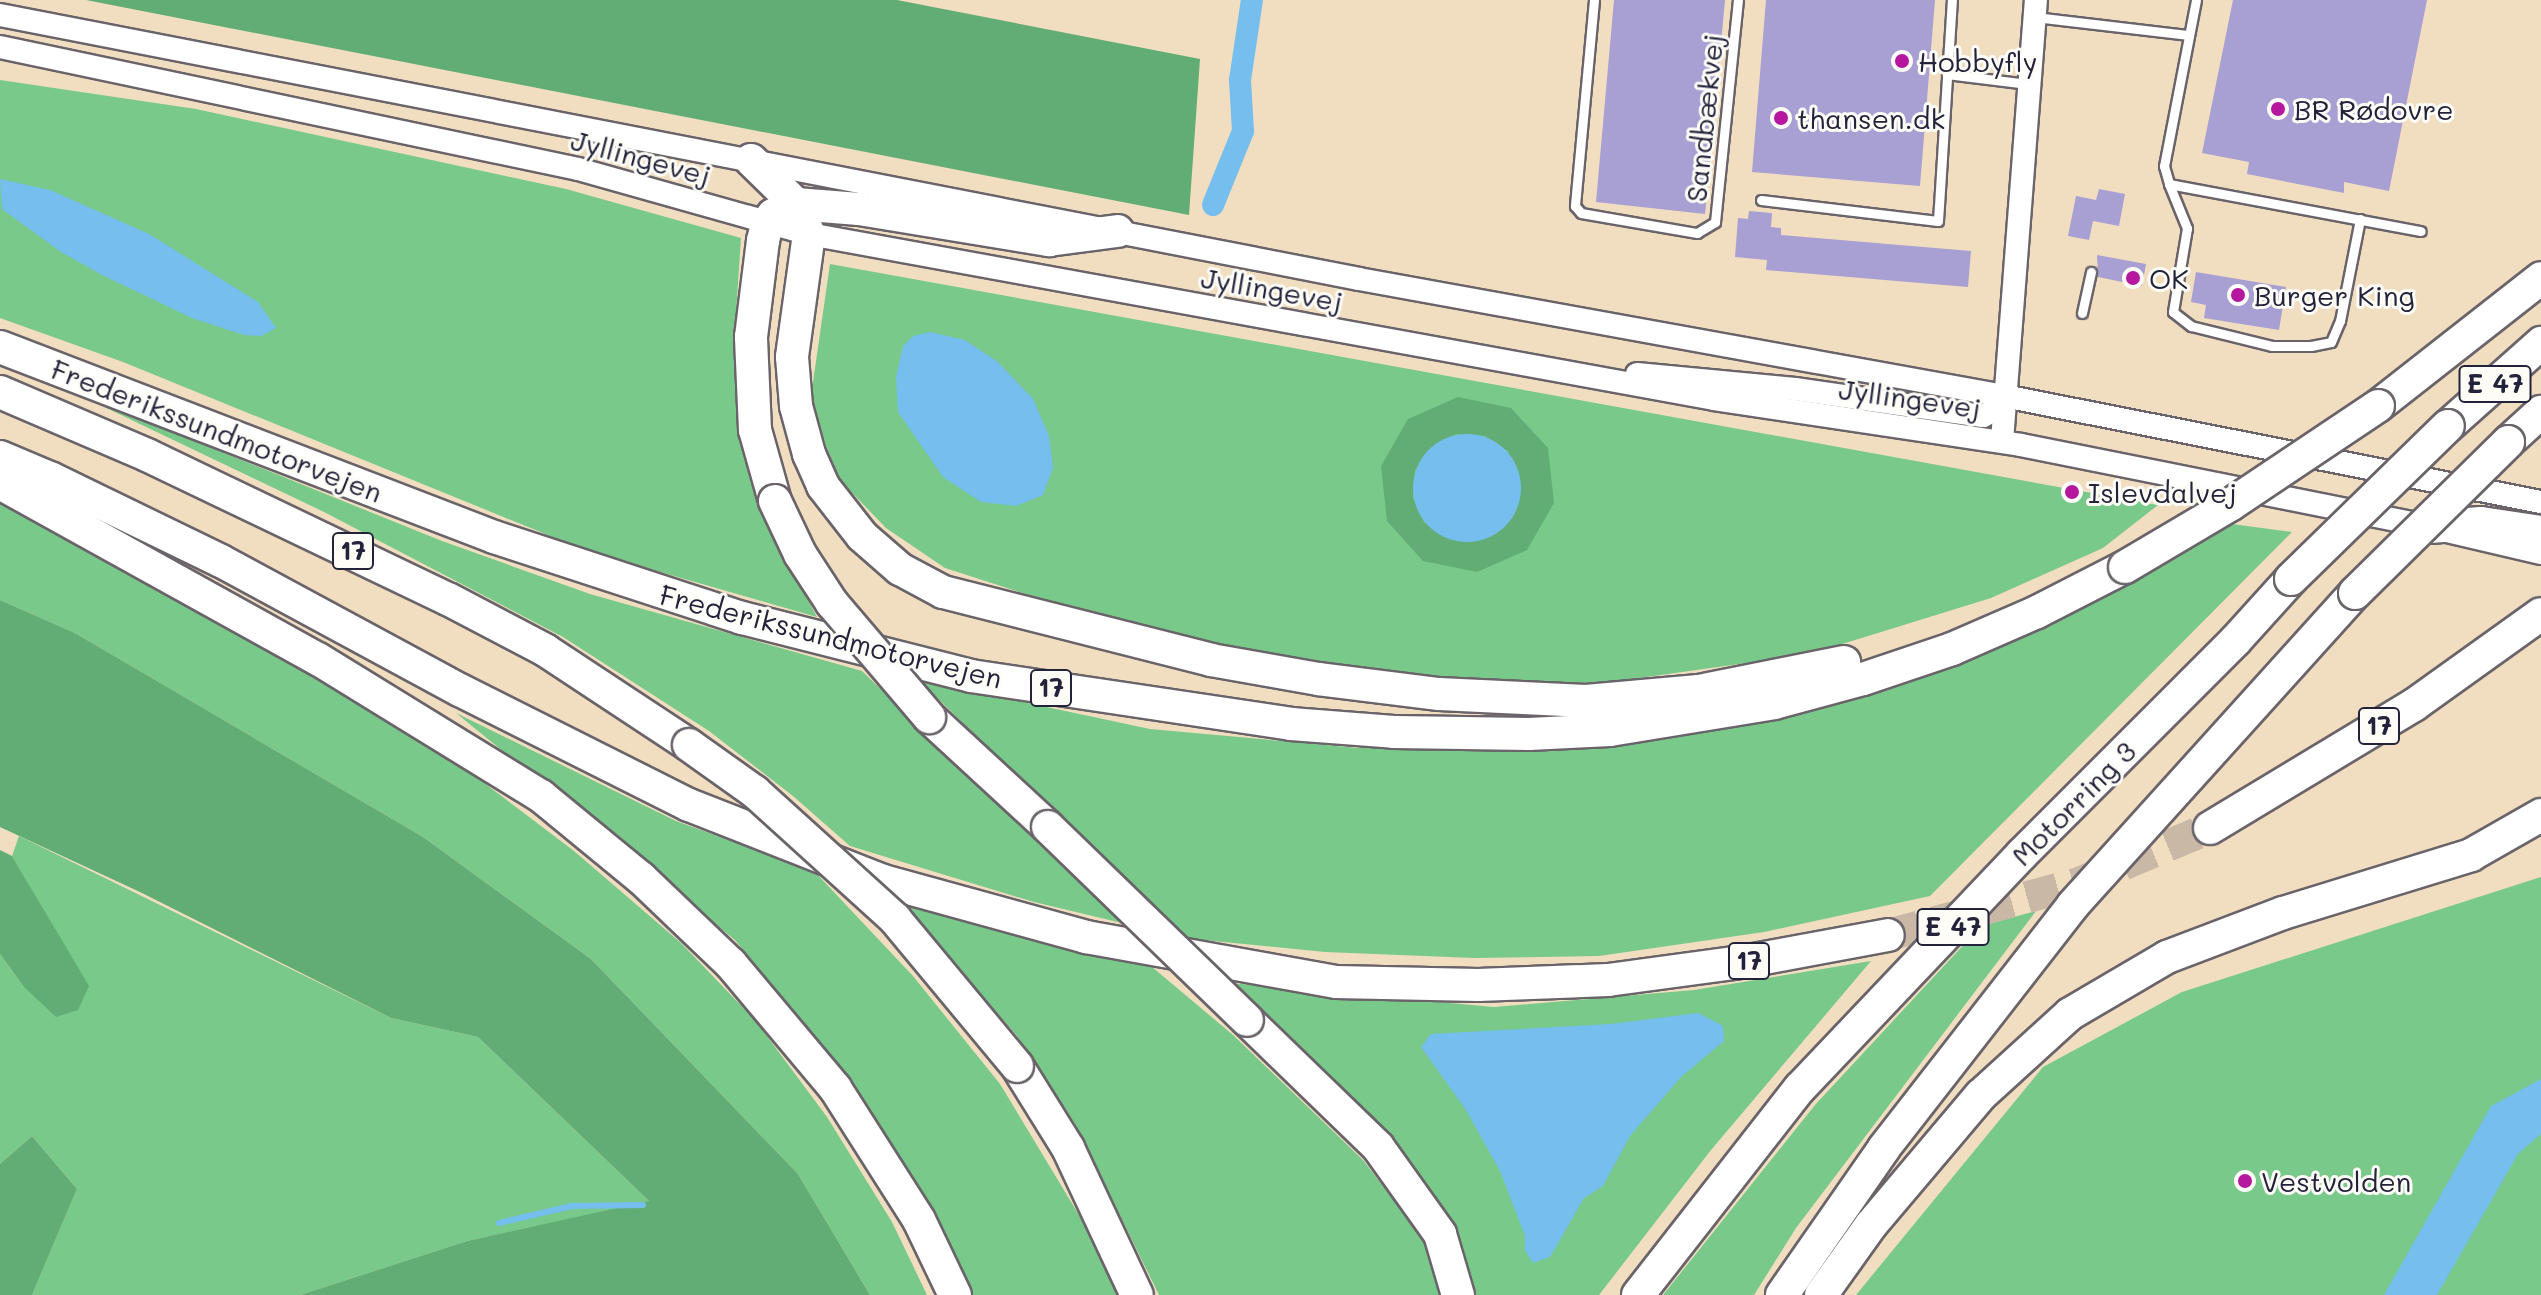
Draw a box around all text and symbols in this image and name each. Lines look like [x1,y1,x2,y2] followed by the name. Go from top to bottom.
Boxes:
[1678,32,1730,204] street label: Sandbækvej
[1918,44,2037,78] place label: Hobbyfly
[1893,52,1911,70] marker: Hobbyfly
[2294,92,2454,126] place label: BR Rødovre
[2269,100,2287,118] marker: BR Rødovre
[1797,101,1945,135] place label: thansen.dk
[1772,109,1790,127] marker: thansen.dk
[567,122,715,192] street label: Jyllingevej
[1199,260,1345,318] street label: Jyllingevej
[2149,261,2188,295] place label: OK
[2124,269,2142,287] marker: OK
[2254,278,2415,312] place label: Burger King
[2229,286,2247,304] marker: Burger King
[47,351,387,509] street label: Frederikssundmotorvejen
[2457,362,2533,406] road number: E 47
[1837,371,1983,425] street label: Jyllingevej
[2088,475,2237,509] place label: Islevdalvej
[2063,483,2081,501] marker: Islevdalvej
[331,529,375,573] road number: 17
[656,577,1006,695] street label: Frederikssundmotorvejen
[1029,666,1073,710] road number: 17
[2357,704,2401,748] road number: 17
[2004,734,2142,872] street label: Motorring 3
[1915,905,1991,949] road number: E 47
[1727,939,1771,983] road number: 17
[2261,1164,2411,1198] place label: Vestvolden
[2236,1172,2254,1190] marker: Vestvolden

